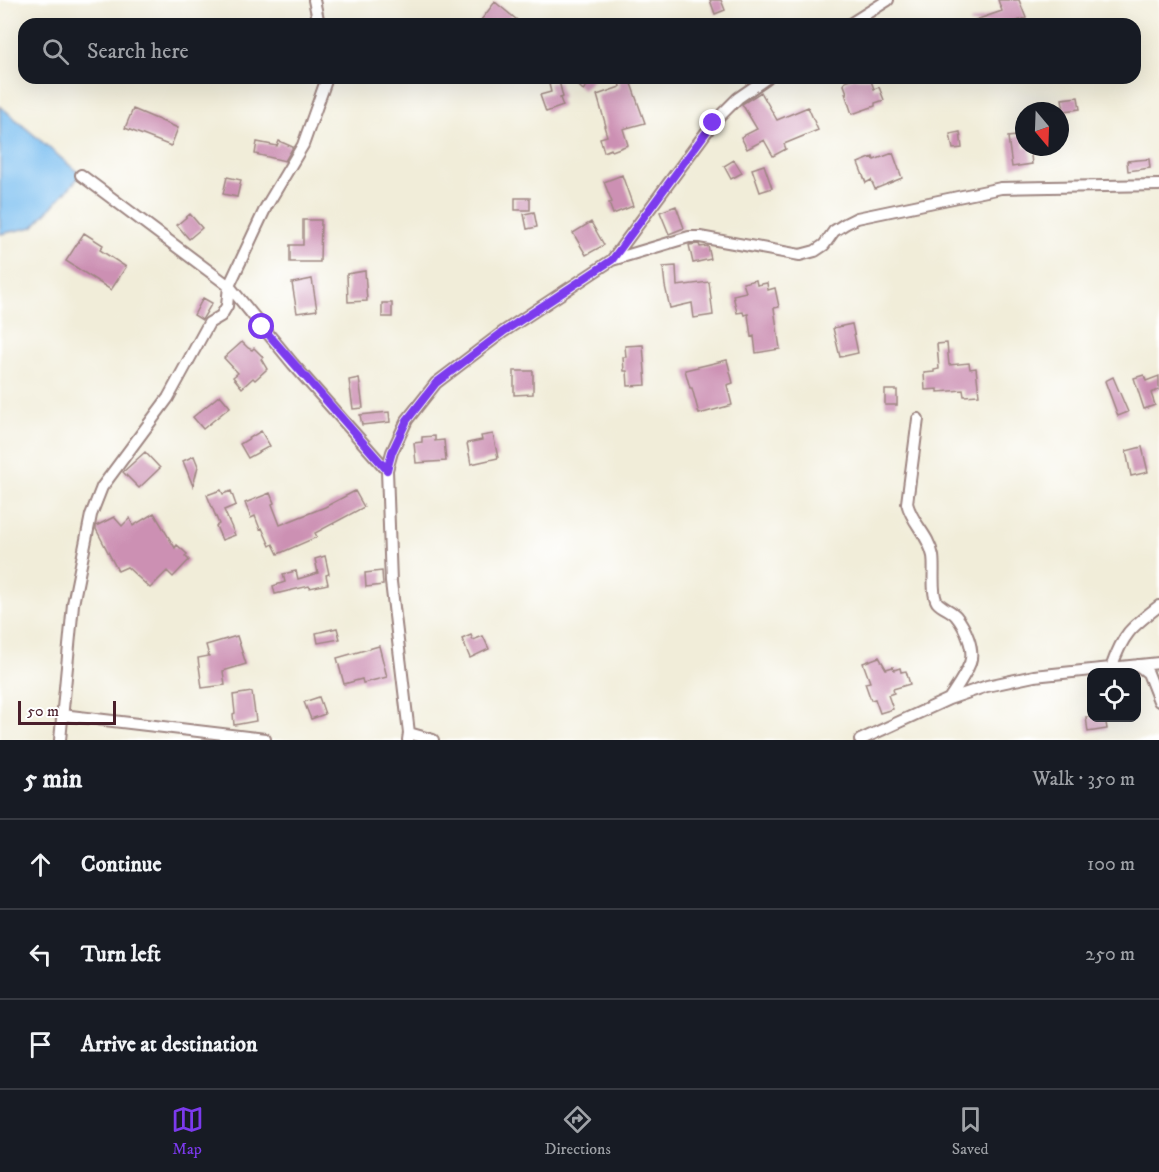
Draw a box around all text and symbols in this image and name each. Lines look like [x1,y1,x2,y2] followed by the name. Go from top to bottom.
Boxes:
[18,18,1141,84] search box
[39,35,72,68] icon: search
[87,38,189,65] text: Search here
[1015,102,1069,156] north arrow
[699,109,725,135] route end
[248,313,274,339] route start
[1087,668,1141,722] map controls
[1087,668,1141,722] button: locate
[18,698,116,726] scale bar
[27,701,59,721] text: 50 m
[24,763,82,796] text: 5 min
[1033,767,1135,792] text: Walk · 350 m
[24,848,57,881] icon: ahead
[81,851,162,878] text: Continue
[1087,852,1135,877] text: 100 m
[24,938,57,971] icon: left
[81,941,161,968] text: Turn left
[1085,942,1135,967] text: 250 m
[24,1028,57,1061] icon: arrive
[81,1031,258,1058] text: Arrive at destination
[171,1103,204,1159] tab: Map
[545,1103,611,1159] tab: Directions
[952,1103,989,1159] tab: Saved

